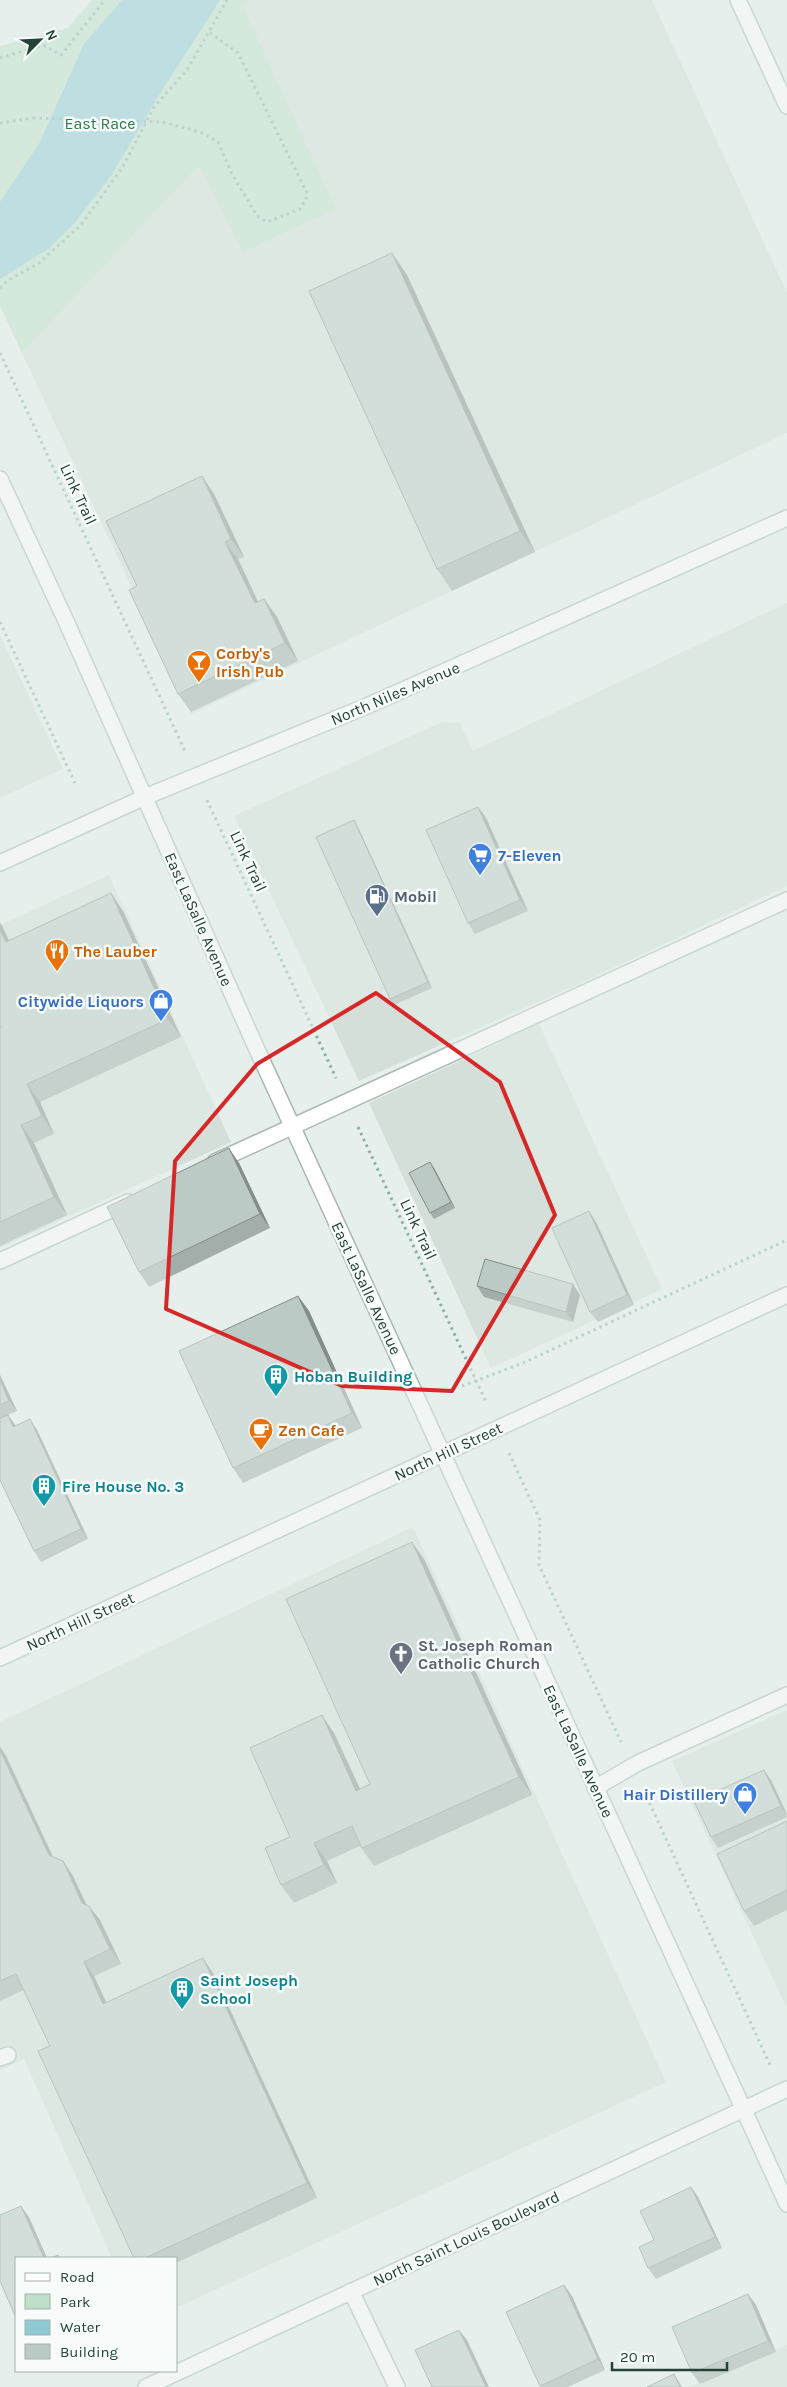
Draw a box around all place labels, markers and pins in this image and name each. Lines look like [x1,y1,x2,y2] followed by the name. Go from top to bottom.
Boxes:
[216,644,284,681] place label: Corby's Irish Pub
[186,649,212,683] bar icon: Corby's Irish Pub
[467,842,493,876] supermarket icon: 7-Eleven
[498,846,561,865] place label: 7-Eleven
[364,883,390,917] fuel station icon: Mobil
[394,887,437,906] place label: Mobil
[44,938,70,972] restaurant icon: The Lauber
[74,942,158,961] place label: The Lauber
[148,988,174,1022] shop icon: Citywide Liquors
[18,992,144,1011] place label: Citywide Liquors
[263,1363,289,1397] building icon: Hoban Building
[294,1367,412,1386] place label: Hoban Building
[248,1417,274,1451] cafe icon: Zen Cafe
[278,1421,344,1440] place label: Zen Cafe
[31,1473,57,1507] building icon: Fire House No. 3
[62,1477,184,1496] place label: Fire House No. 3
[418,1636,553,1673] place label: St. Joseph Roman Catholic Church
[388,1641,414,1675] church icon: St. Joseph Roman Catholic Church
[732,1781,758,1815] shop icon: Hair Distillery
[623,1785,728,1804] place label: Hair Distillery
[200,1971,298,2008] place label: Saint Joseph School
[169,1976,195,2010] building icon: Saint Joseph School

